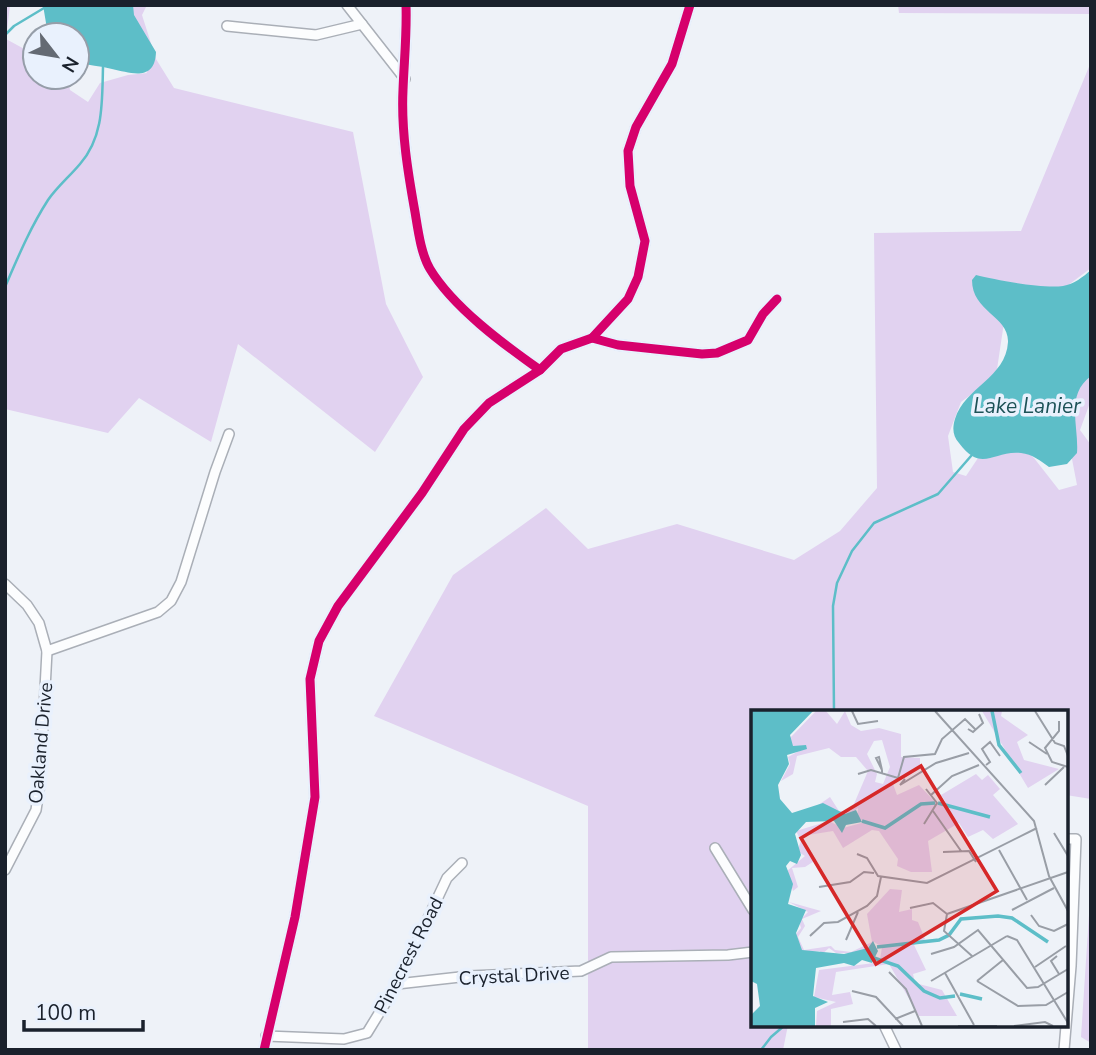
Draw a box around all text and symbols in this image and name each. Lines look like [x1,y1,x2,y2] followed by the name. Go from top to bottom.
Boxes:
[21,21,91,91] north arrow
[55,51,85,77] text: N
[973,392,1081,420] water label: Lake Lanier
[23,681,59,805] street label: Oakland Drive
[751,710,1068,1027] inset map
[368,893,449,1018] street label: Pinecrest Road
[458,960,570,992] street label: Crystal Drive
[24,988,144,1032] scale bar
[35,999,96,1027] text: 100 m

